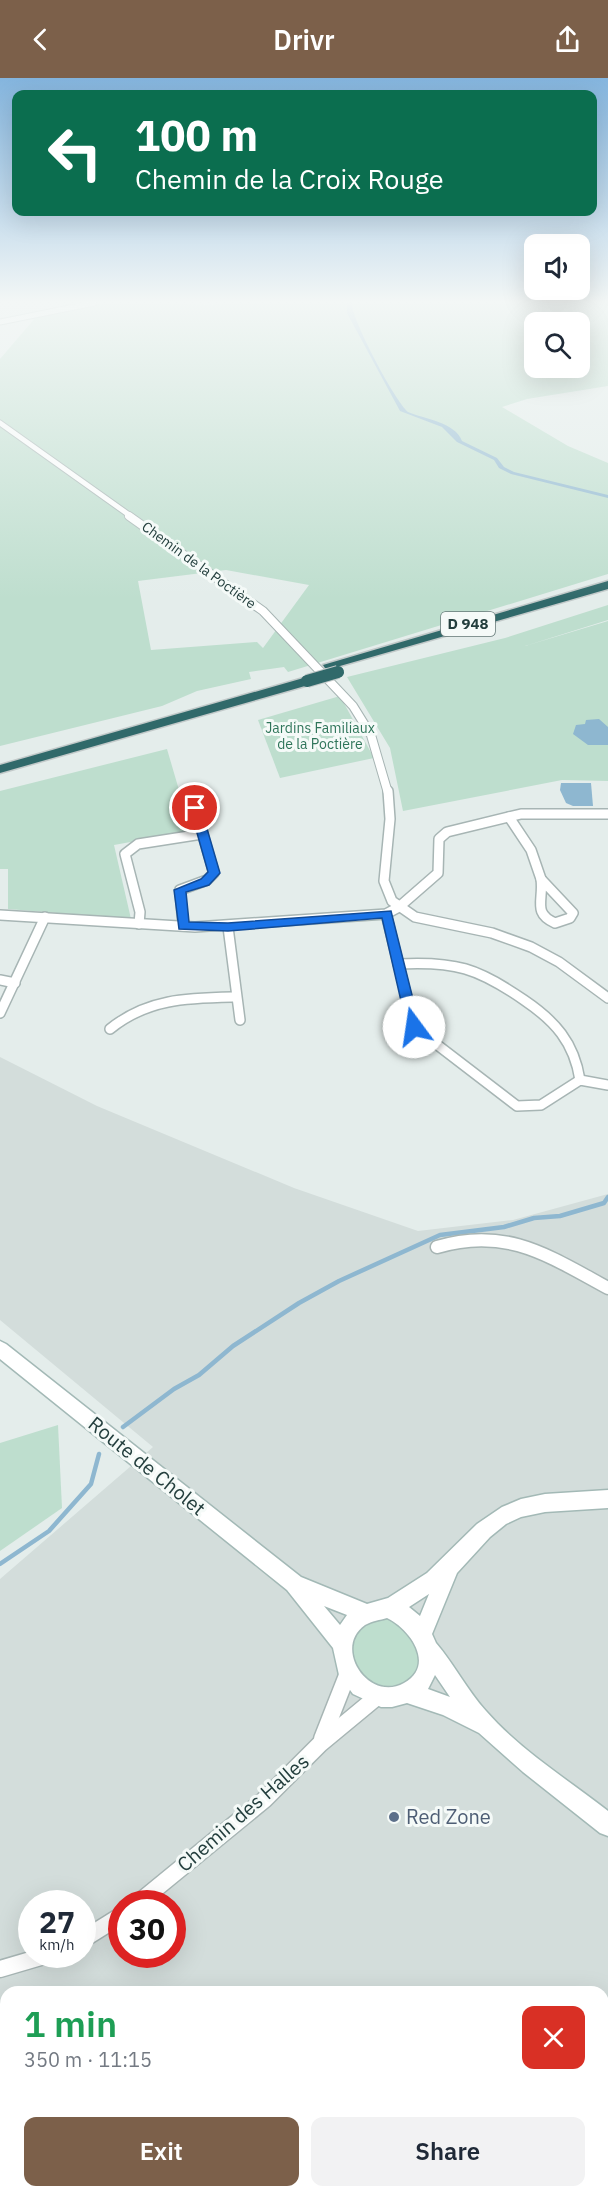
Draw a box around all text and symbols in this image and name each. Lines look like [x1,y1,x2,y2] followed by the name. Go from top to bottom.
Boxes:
[273,22,335,57] text: Drivr
[24,23,57,56] icon: back
[551,23,584,56] icon: share
[135,108,258,163] text: 100 m
[36,114,114,192] icon: left
[135,161,444,196] text: Chemin de la Croix Rouge
[524,234,590,378] map controls
[524,234,590,300] button: sound
[524,312,590,378] button: search
[138,517,260,613] street label: Chemin de la Poctière
[441,612,495,636] road number: D 948
[265,719,375,753] park label: Jardins Familiaux de la Poctière
[169,782,220,833] pin
[178,791,211,824] icon: arrive
[382,995,446,1059] position arrow
[83,1410,212,1521] street label: Route de Cholet
[171,1748,314,1877] street label: Chemin des Halles
[406,1803,491,1830] place label: Red Zone
[387,1810,401,1824] marker: Red Zone
[108,1890,186,1968] speed limit sign: 30
[39,1902,75,1941] text: 27
[39,1935,75,1954] text: km/h
[24,2000,117,2047] text: 1 min
[522,2006,585,2069] button: close
[24,2046,152,2073] text: 350 m · 11:15
[24,2117,299,2186] button: Exit
[311,2117,585,2186] button: Share

